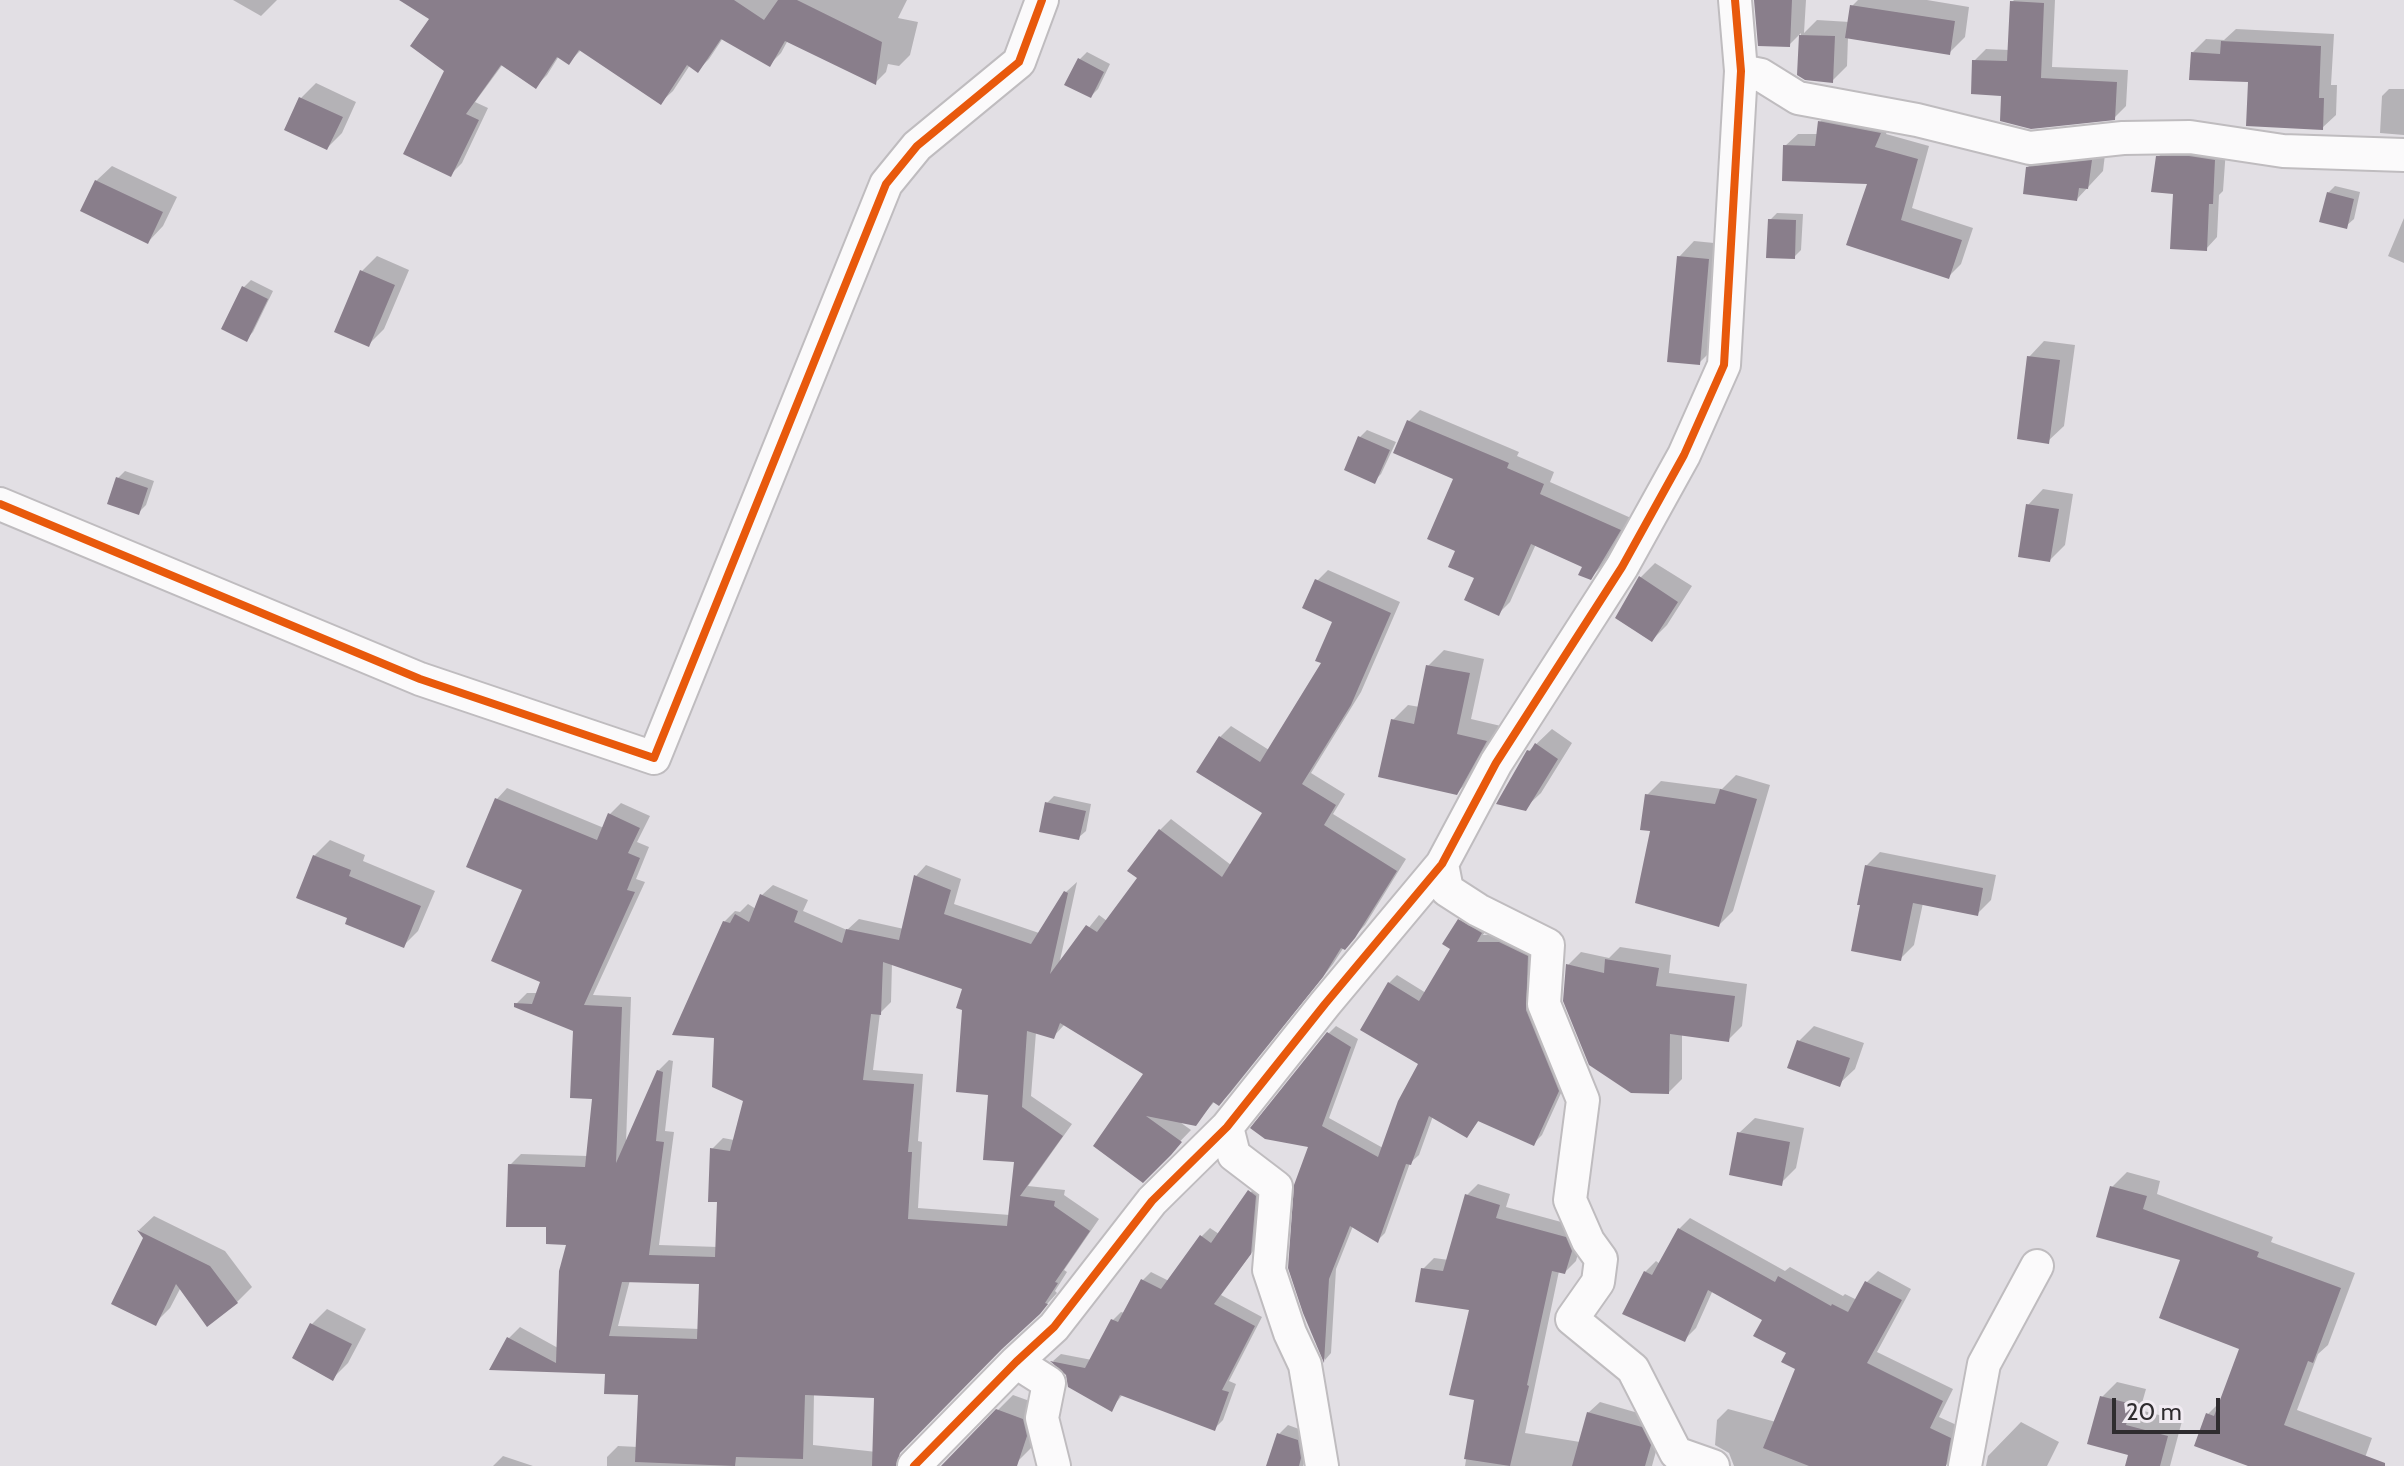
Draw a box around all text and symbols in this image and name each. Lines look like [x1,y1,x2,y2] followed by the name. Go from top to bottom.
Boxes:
[2116,1382,2224,1432] scale bar
[2126,1397,2182,1426] text: 20 m

